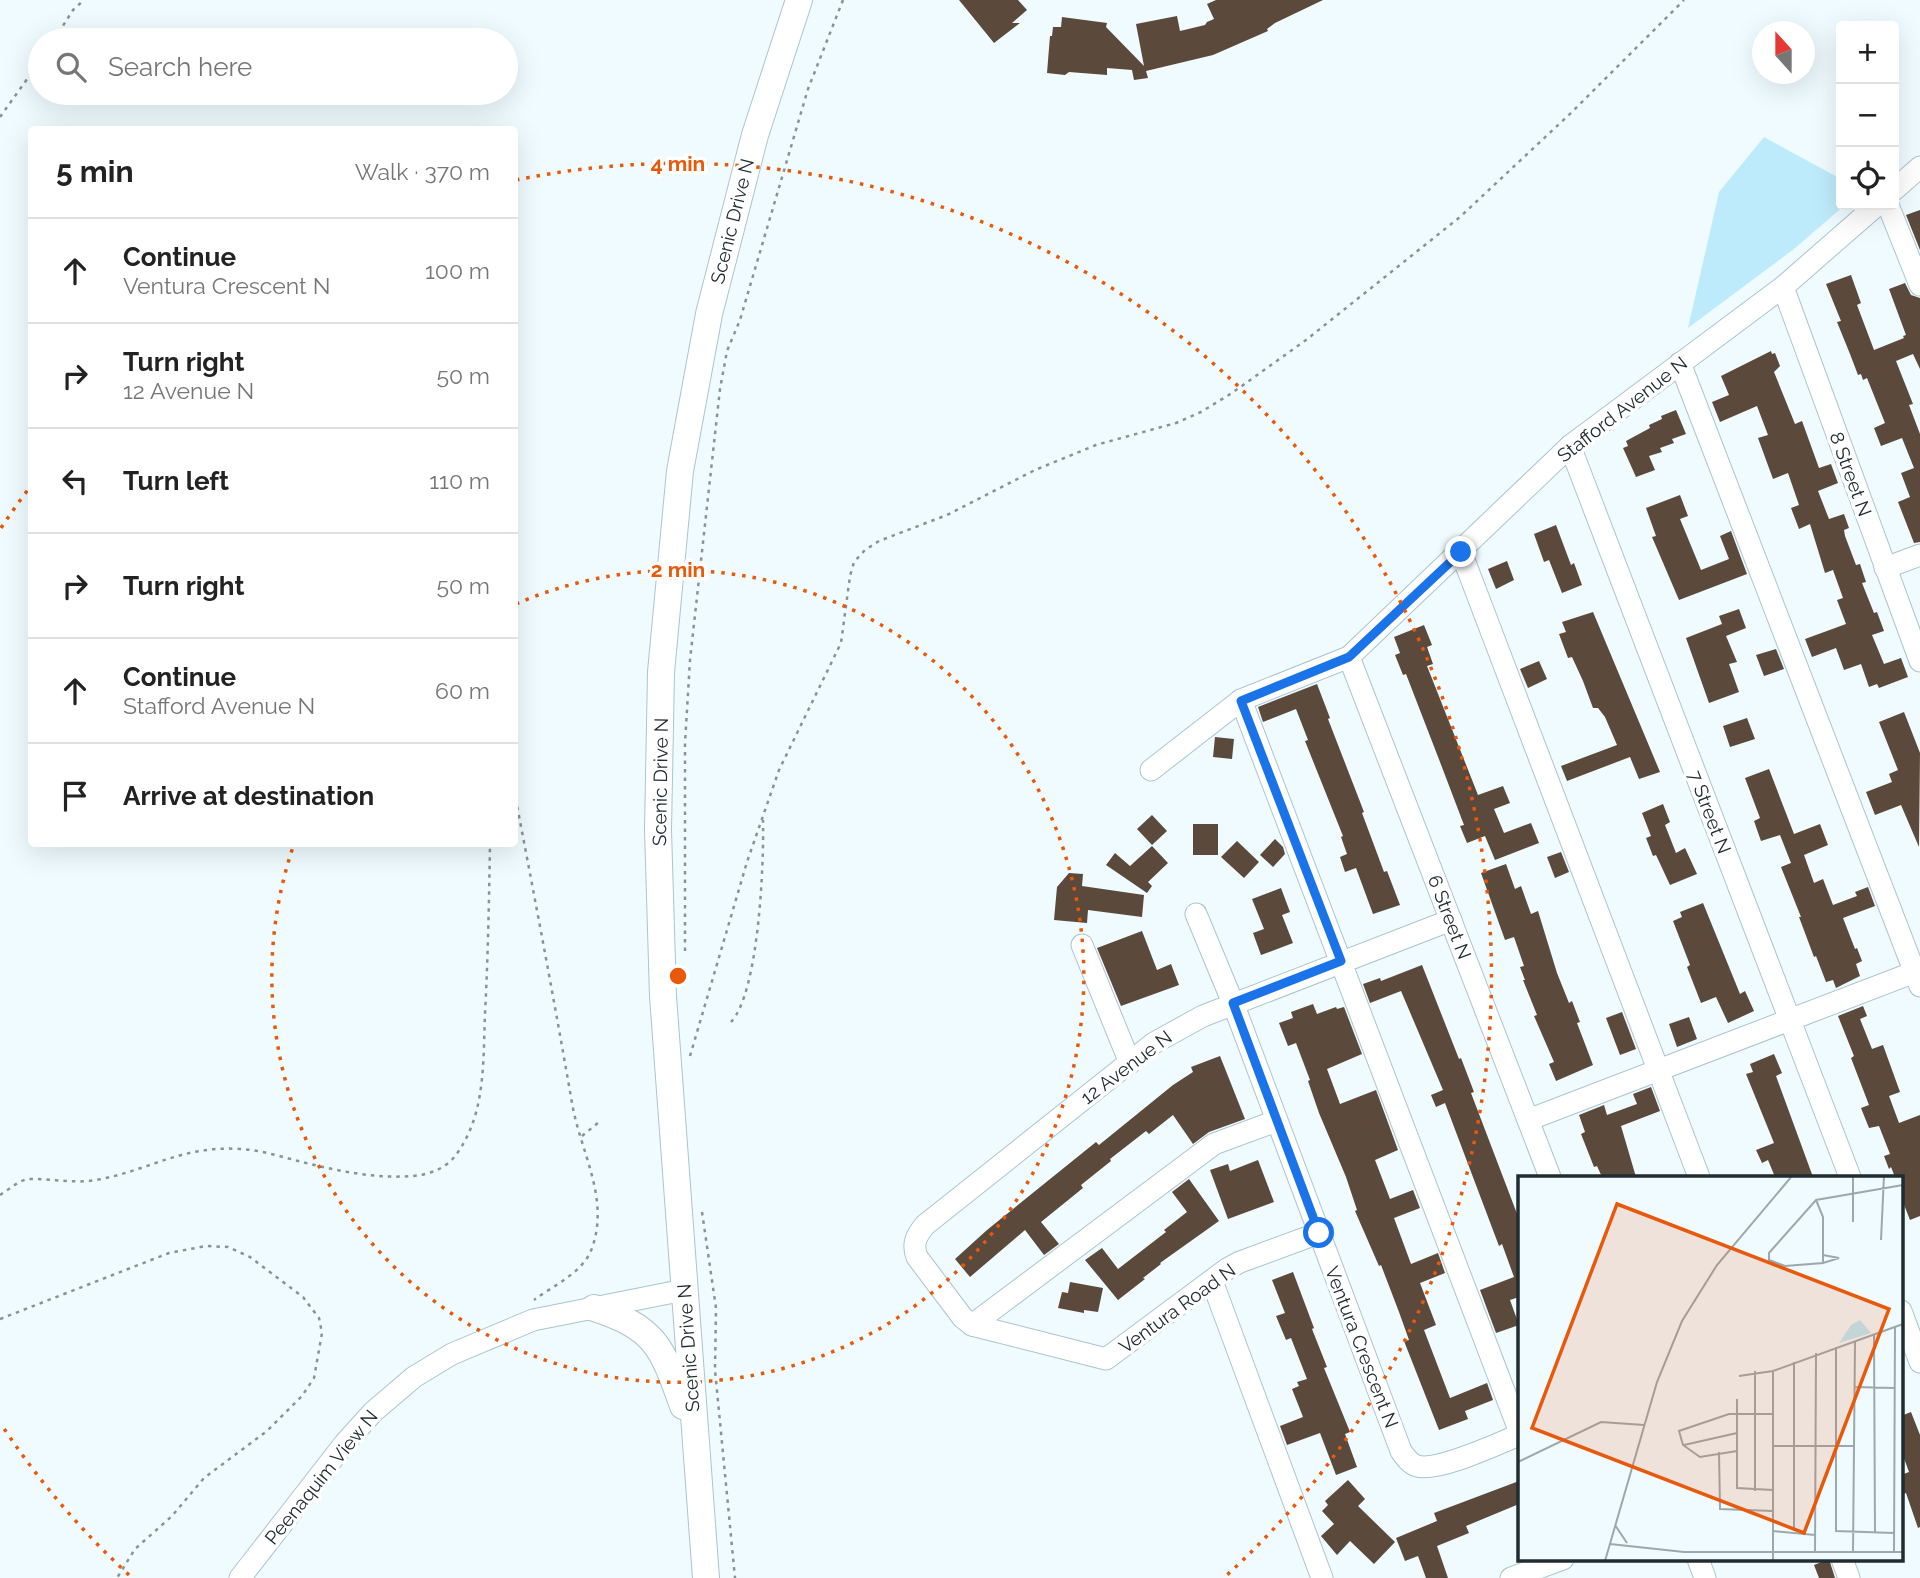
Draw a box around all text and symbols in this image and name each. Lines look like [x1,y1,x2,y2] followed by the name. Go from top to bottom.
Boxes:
[1752,21,1815,84] north arrow
[1836,21,1899,210] map controls
[1836,21,1899,84] button: +
[28,28,518,105] search box
[52,48,90,86] icon: search
[108,52,252,82] text: Search here
[1836,84,1899,147] button: −
[1836,147,1899,210] button: locate
[651,151,705,176] text: 4 min
[56,154,134,189] text: 5 min
[706,156,758,286] street label: Scenic Drive N
[355,158,490,185] text: Walk · 370 m
[123,242,236,272] text: Continue
[56,252,94,290] icon: ahead
[425,257,490,284] text: 100 m
[123,272,330,299] text: Ventura Crescent N
[123,347,244,377] text: Turn right
[1553,351,1691,467] street label: Stafford Avenue N
[56,357,94,395] icon: right
[436,362,490,389] text: 50 m
[123,377,254,404] text: 12 Avenue N
[1826,429,1876,519] street label: 8 Street N
[56,462,94,500] icon: left
[123,466,229,496] text: Turn left
[429,467,490,494] text: 110 m
[1445,536,1476,567] route end
[651,557,705,582] text: 2 min
[56,567,94,605] icon: right
[123,571,244,601] text: Turn right
[436,572,490,599] text: 50 m
[123,662,236,692] text: Continue
[56,672,94,710] icon: ahead
[435,677,490,704] text: 60 m
[123,692,315,719] text: Stafford Avenue N
[648,718,672,846] street label: Scenic Drive N
[1684,767,1736,857] street label: 7 Street N
[56,777,94,815] icon: arrive
[123,781,374,811] text: Arrive at destination
[1424,872,1476,962] street label: 6 Street N
[666,964,690,988] centre of rings
[1076,1026,1176,1108] street label: 12 Avenue N
[1518,1176,1902,1560] inset map
[1303,1217,1334,1248] route start
[1115,1258,1239,1358] street label: Ventura Road N
[1321,1263,1403,1431] street label: Ventura Crescent N
[673,1283,703,1413] street label: Scenic Drive N
[260,1405,382,1549] street label: Peenaquim View N

